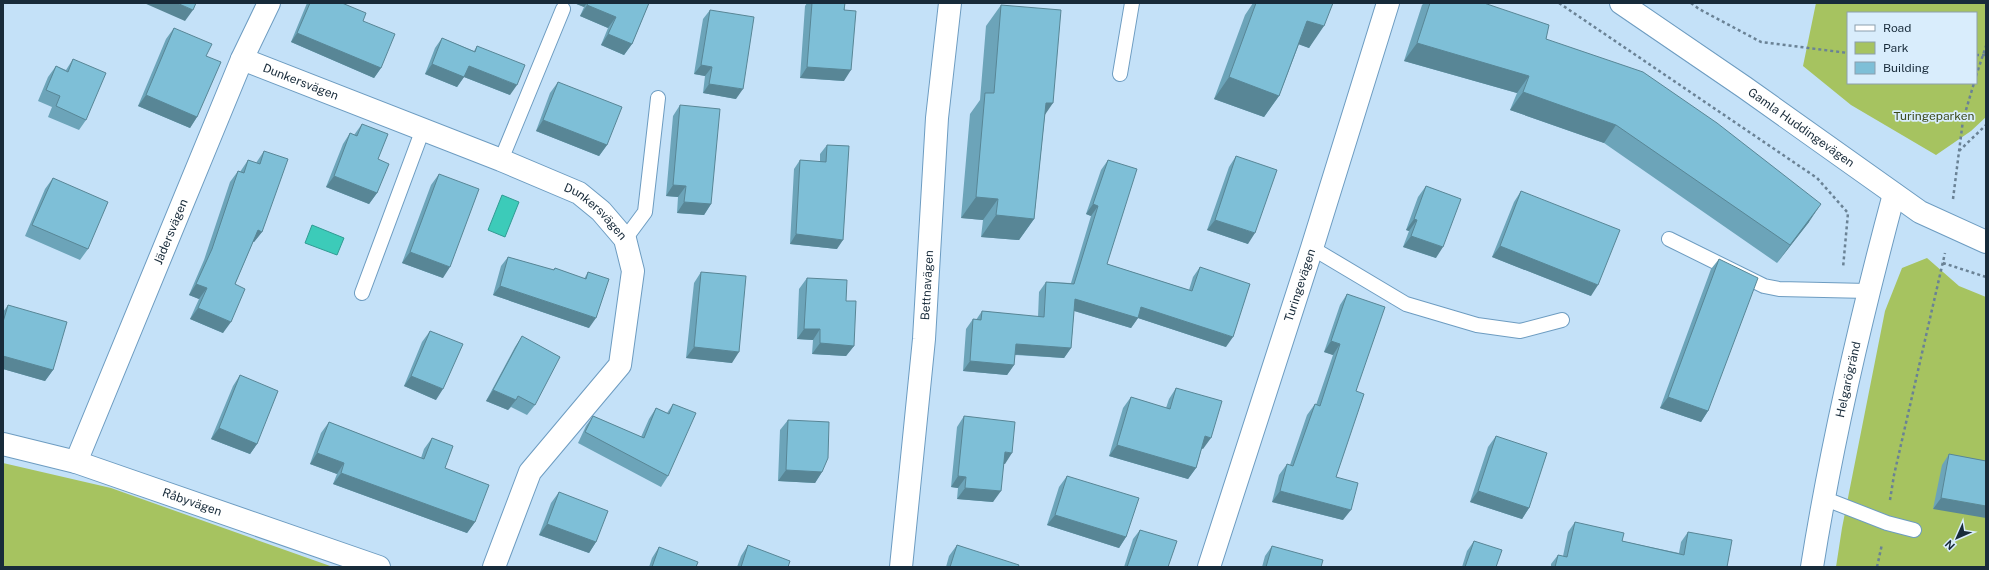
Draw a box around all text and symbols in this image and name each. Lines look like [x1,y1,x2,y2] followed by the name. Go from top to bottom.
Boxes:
[1847,12,1977,84] legend
[1883,21,1911,35] text: Road
[1883,41,1909,55] text: Park
[261,61,341,103] street label: Dunkersvägen
[1883,61,1929,75] text: Building
[1745,85,1857,170] street label: Gamla Huddingevägen
[1894,109,1974,123] park label: Turingeparken
[562,180,630,243] street label: Dunkersvägen
[151,197,191,267] street label: Jädersvägen
[1282,247,1318,324] street label: Turingevägen
[918,250,936,321] street label: Bettnavägen
[1833,340,1864,419] street label: Helgarögränd
[161,485,224,519] street label: Råbyvägen
[1937,518,1977,558] north arrow
[1943,538,1957,552] text: N

